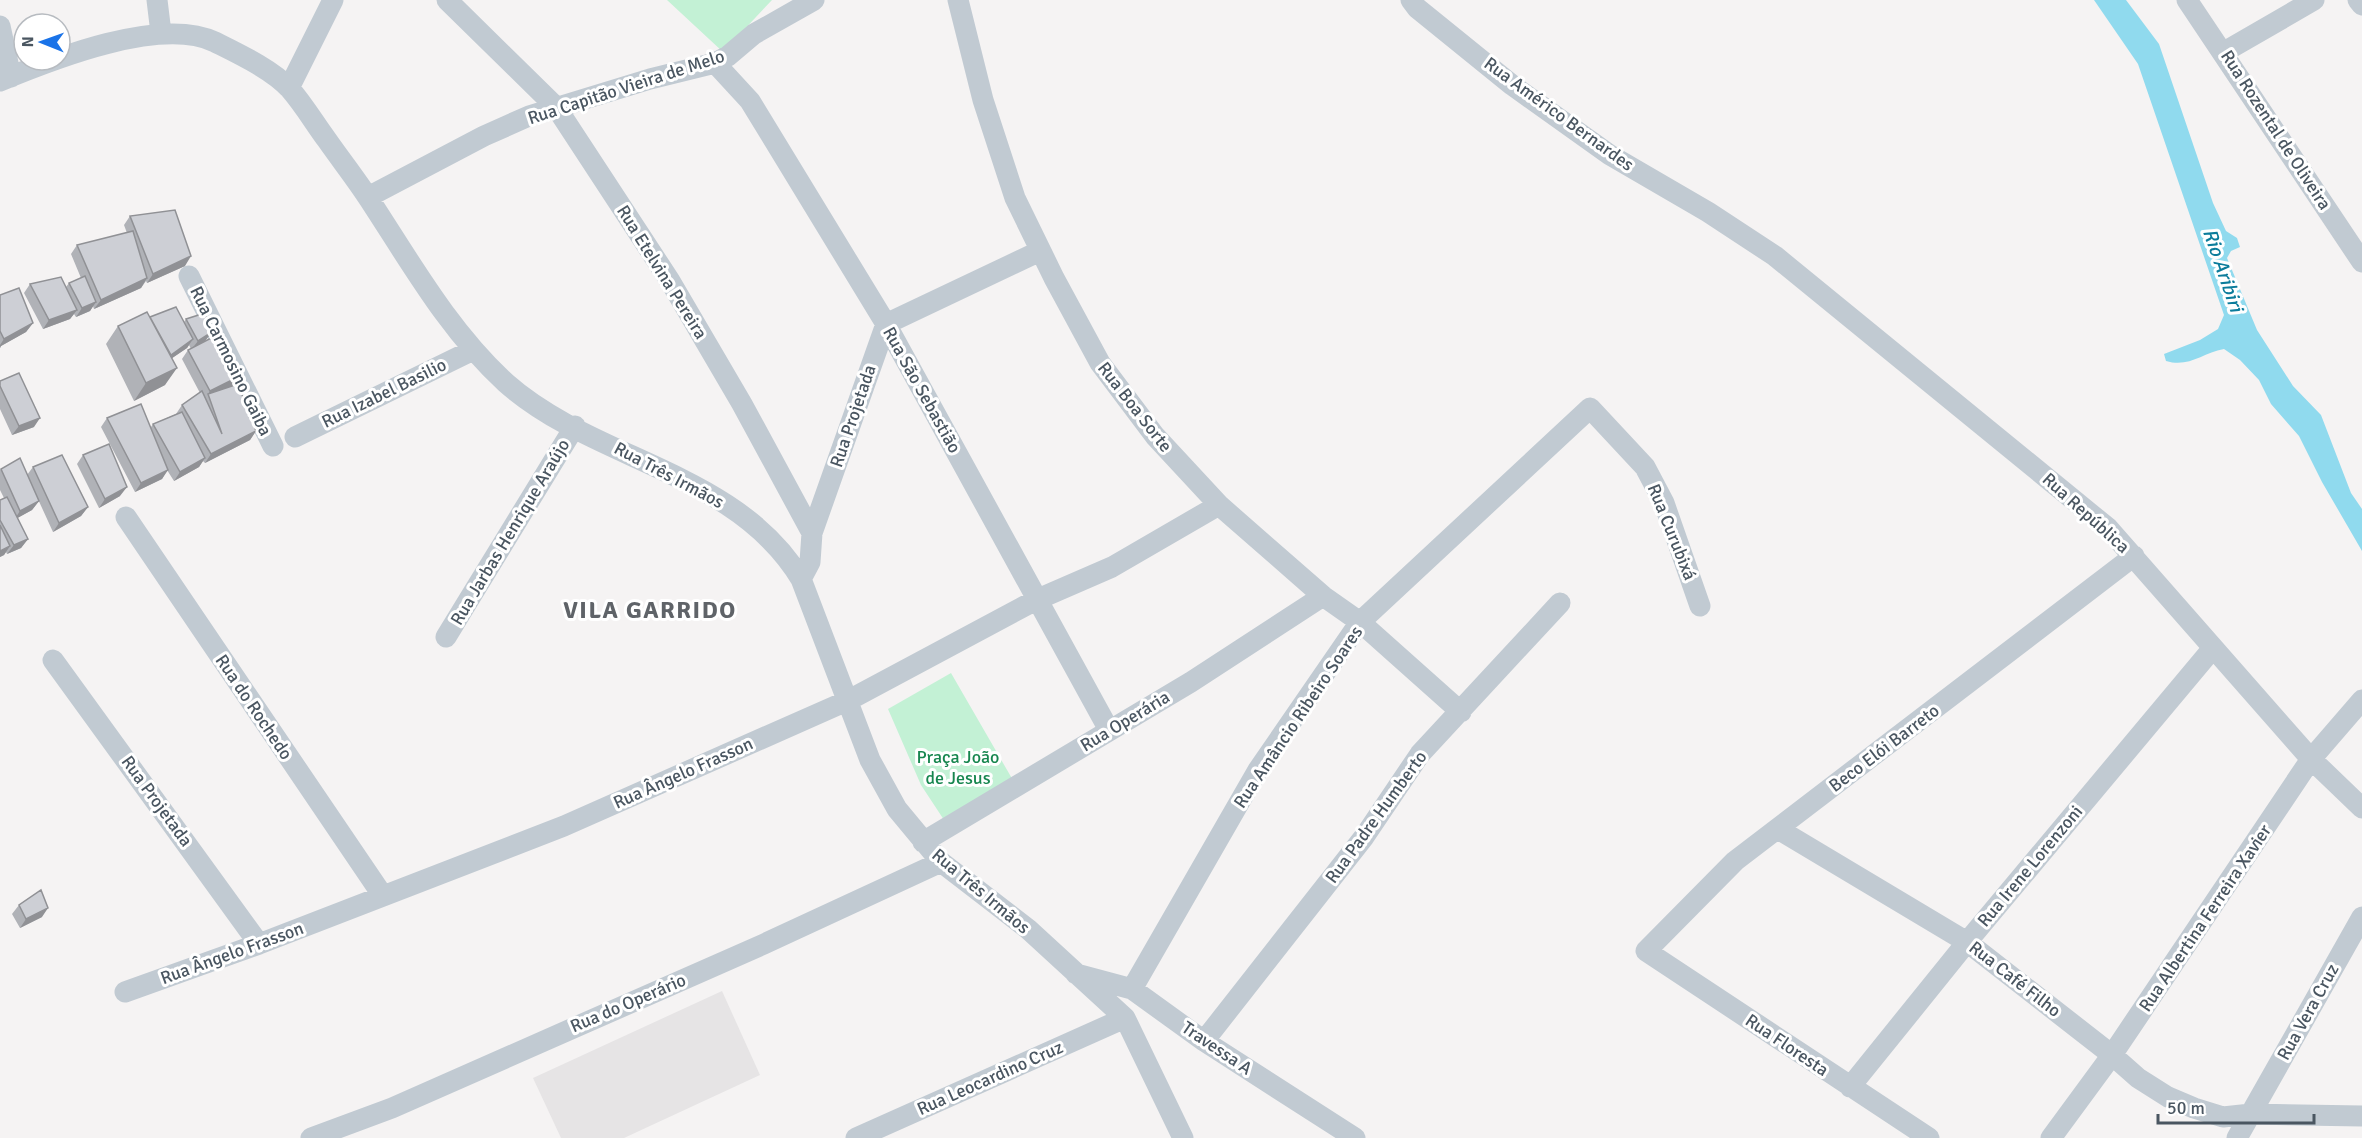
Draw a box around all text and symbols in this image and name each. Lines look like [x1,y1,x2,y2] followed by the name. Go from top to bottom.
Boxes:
[12,12,72,72] north arrow
[18,36,38,47] text: N
[525,45,727,129] street label: Rua Capitão Vieira de Melo
[2216,46,2336,214] street label: Rua Rozental de Oliveira
[1480,52,1638,176] street label: Rua Américo Bernardes
[612,201,712,343] street label: Rua Etelvina Pereira
[2197,225,2249,317] water label: Rio Aribiri
[185,283,277,439] street label: Rua Carmosino Gaiba
[878,323,966,457] street label: Rua São Sebastião
[318,353,450,433] street label: Rua Izabel Basilio
[1093,358,1177,456] street label: Rua Boa Sorte
[825,362,881,470] street label: Rua Projetada
[446,435,574,629] street label: Rua Jarbas Henrique Araújo
[610,437,728,513] street label: Rua Três Irmãos
[2038,468,2134,558] street label: Rua República
[1643,481,1701,583] street label: Rua Curubixá
[563,595,737,625] district label: VILA GARRIDO
[1229,622,1367,812] street label: Rua Amâncio Ribeiro Soares
[211,650,297,764] street label: Rua do Rochedo
[1076,686,1174,756] street label: Rua Operária
[1824,699,1944,797] street label: Beco Elói Barreto
[610,732,756,814] street label: Rua Ângelo Frasson
[917,746,999,789] park label: Praça João de Jesus
[1321,746,1431,888] street label: Rua Padre Humberto
[117,751,197,851] street label: Rua Projetada
[1973,801,2087,931] street label: Rua Irene Lorenzoni
[2134,820,2276,1016] street label: Rua Albertina Ferreira Xavier
[928,844,1035,938] street label: Rua Três Irmãos
[157,917,307,989] street label: Rua Ângelo Frasson
[1965,936,2065,1022] street label: Rua Café Filho
[2272,960,2344,1064] street label: Rua Vera Cruz
[567,969,689,1037] street label: Rua do Operário
[1741,1009,1833,1081] street label: Rua Floresta
[1178,1016,1256,1080] street label: Travessa A
[914,1036,1066,1120] street label: Rua Leocardino Cruz
[2158,1087,2314,1125] scale bar
[2167,1097,2205,1119] text: 50 m

